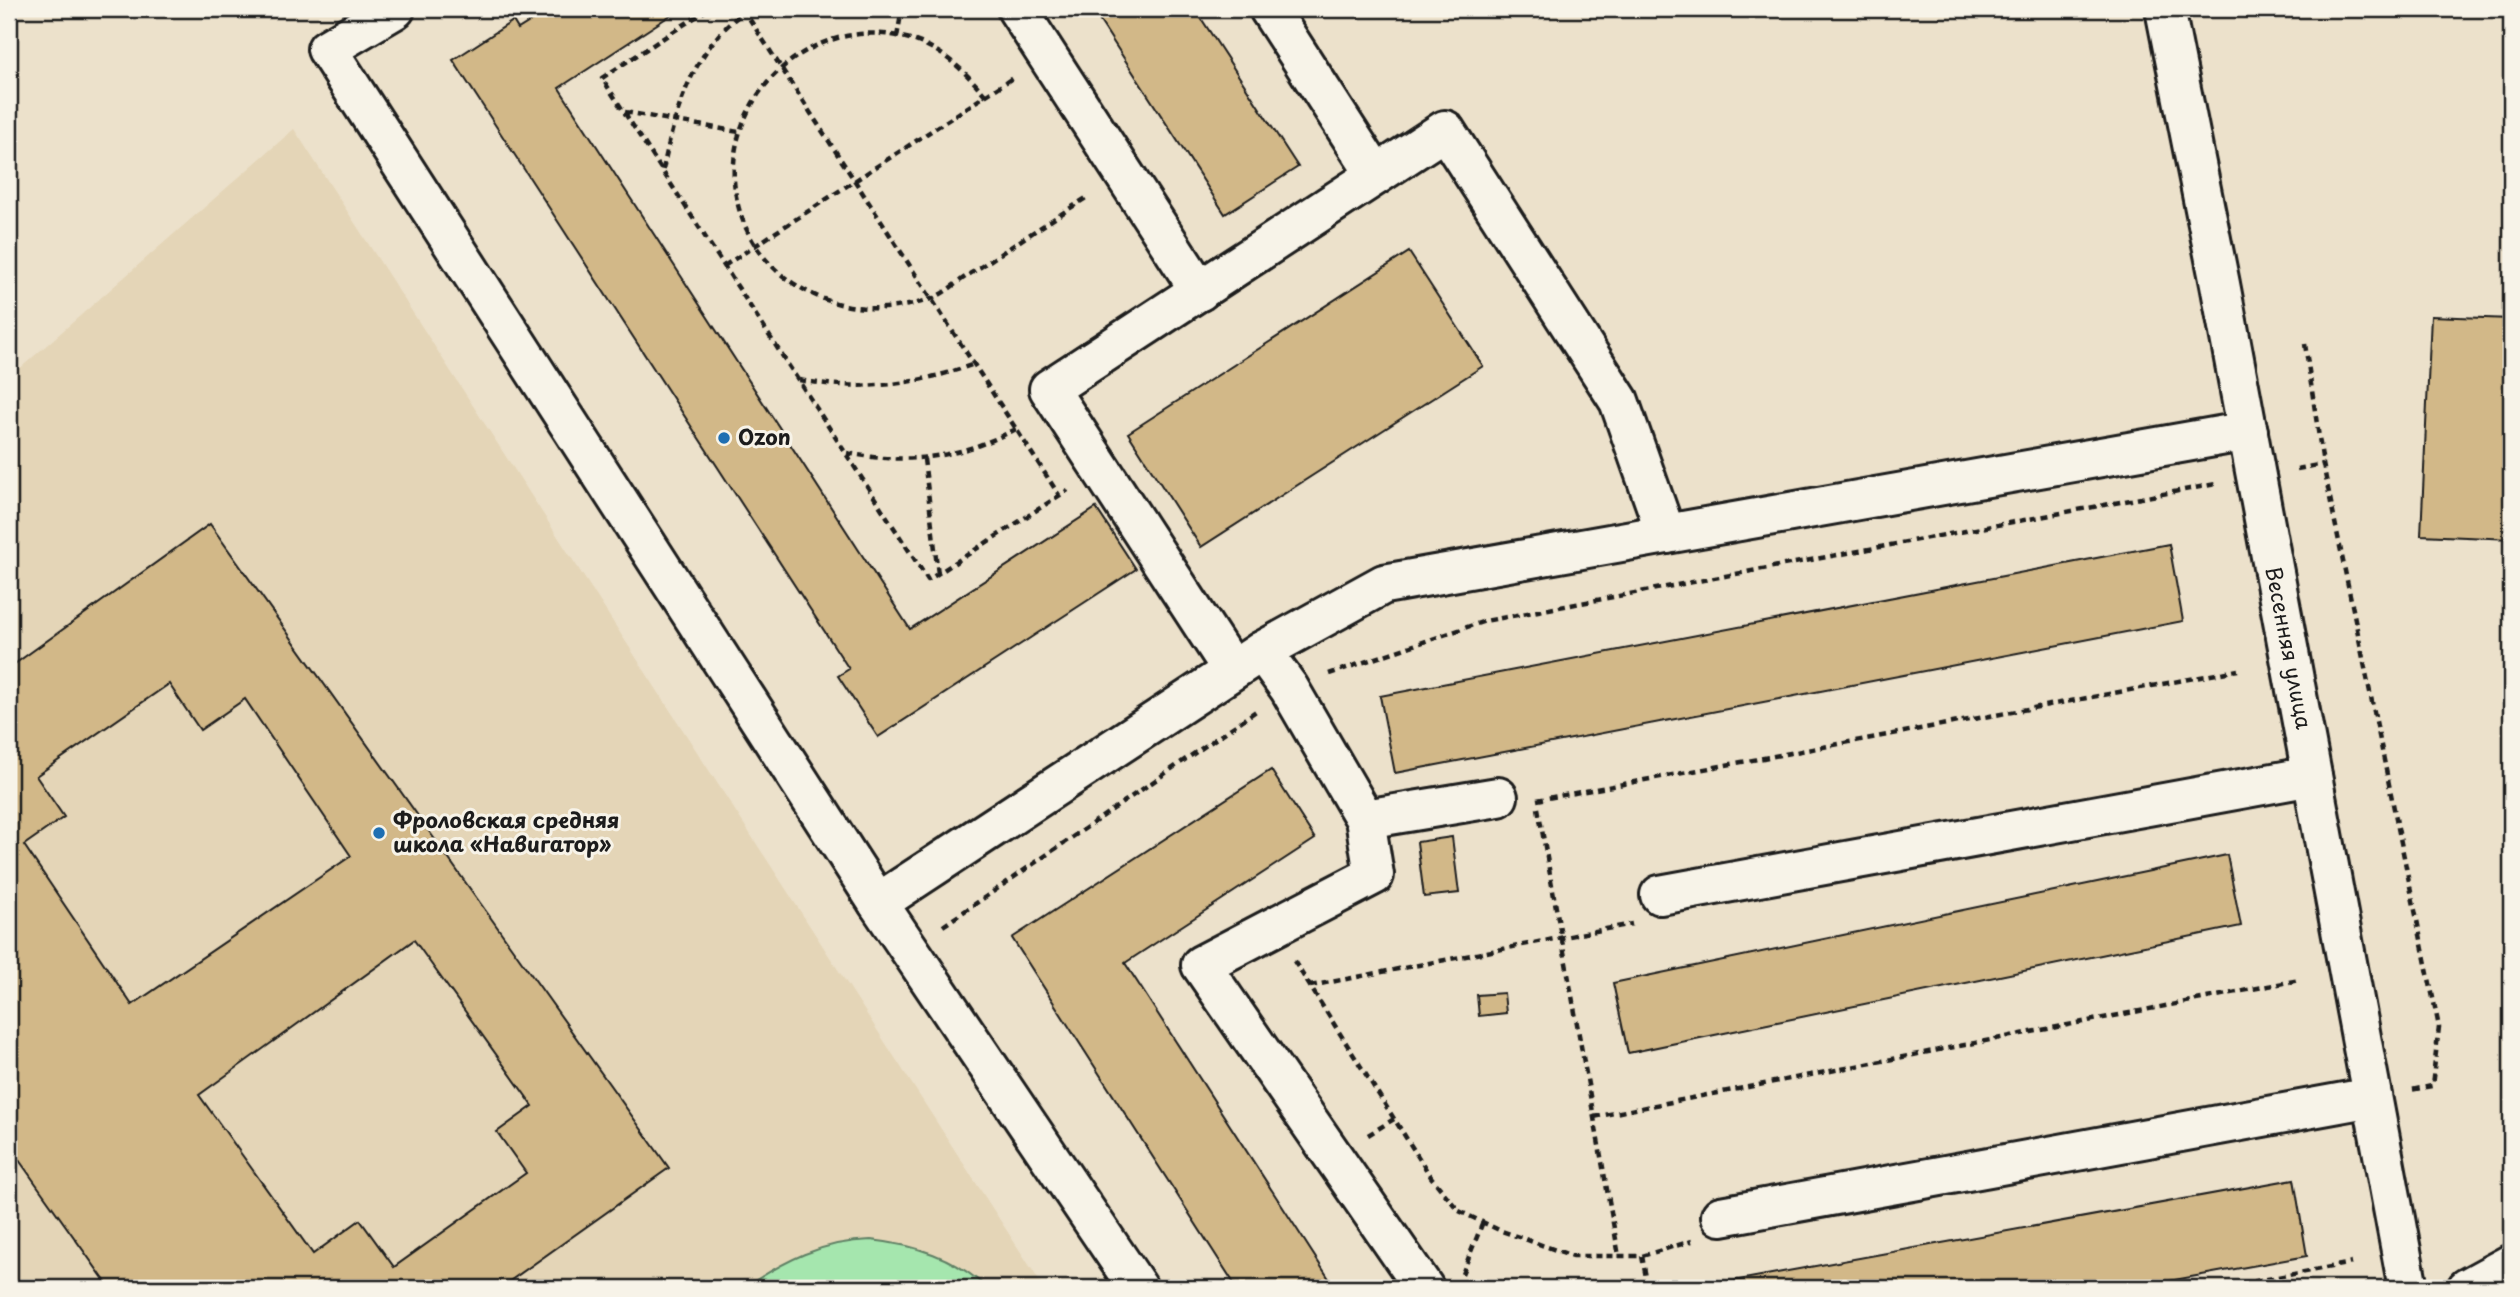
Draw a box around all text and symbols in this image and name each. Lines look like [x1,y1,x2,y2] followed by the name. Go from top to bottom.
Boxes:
[738,420,791,452] place label: Ozon
[716,430,732,446] marker: Ozon
[2259,564,2322,732] street label: Весенняя улица
[393,803,619,859] place label: Фроловская средняя школа «Навигатор»
[371,825,387,841] marker: Фроловская средняя школа «Навигатор»

